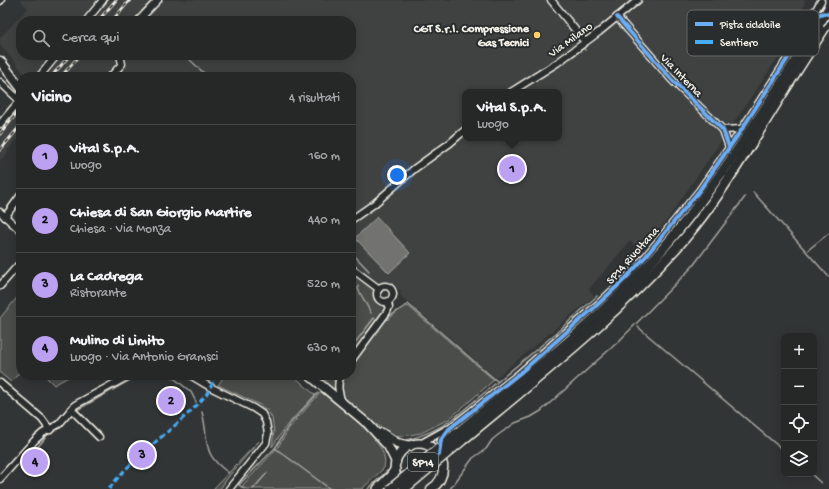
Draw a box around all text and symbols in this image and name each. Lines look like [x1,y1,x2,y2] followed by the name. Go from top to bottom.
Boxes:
[687,10,819,56] legend
[16,16,356,60] search box
[546,20,596,62] street label: Via Milano
[719,20,781,32] text: Pista ciclabile
[413,23,530,51] place label: CGT S.r.l. Compressione Gas Tecnici
[30,27,52,49] icon: search
[62,29,119,47] text: Cerca qui
[532,30,542,40] marker: CGT S.r.l. Compressione Gas Tecnici
[720,38,758,50] text: Sentiero
[656,51,705,101] street label: Via Interna
[32,88,72,108] text: Vicino
[462,89,562,141] popup
[289,91,340,106] text: 4 risultati
[477,99,547,117] text: Vital S.p.A.
[477,117,509,132] text: Luogo
[70,140,140,158] text: Vital S.p.A.
[42,149,48,164] text: 1
[308,149,340,164] text: 160 m
[499,154,525,184] pin: 1
[70,158,102,173] text: Luogo
[387,165,407,185] your location
[70,204,252,222] text: Chiesa di San Giorgio Martire
[42,213,48,228] text: 2
[308,213,340,228] text: 440 m
[70,222,171,237] text: Chiesa · Via Monza
[604,224,663,288] street label: SP14 Rivoltana
[70,268,143,286] text: La Cadrega
[42,277,48,292] text: 3
[307,277,340,292] text: 520 m
[70,286,126,301] text: Ristorante
[70,332,165,350] text: Mulino di Limito
[781,333,817,477] map controls
[781,333,817,369] button: +
[42,341,48,356] text: 4
[307,341,340,356] text: 630 m
[70,350,218,365] text: Luogo · Via Antonio Gramsci
[781,369,817,405] button: −
[158,386,184,416] pin: 2
[781,405,817,441] button: locate
[129,440,155,470] pin: 3
[781,441,817,477] button: layers
[22,447,48,477] pin: 4
[408,453,438,471] road number: SP14

